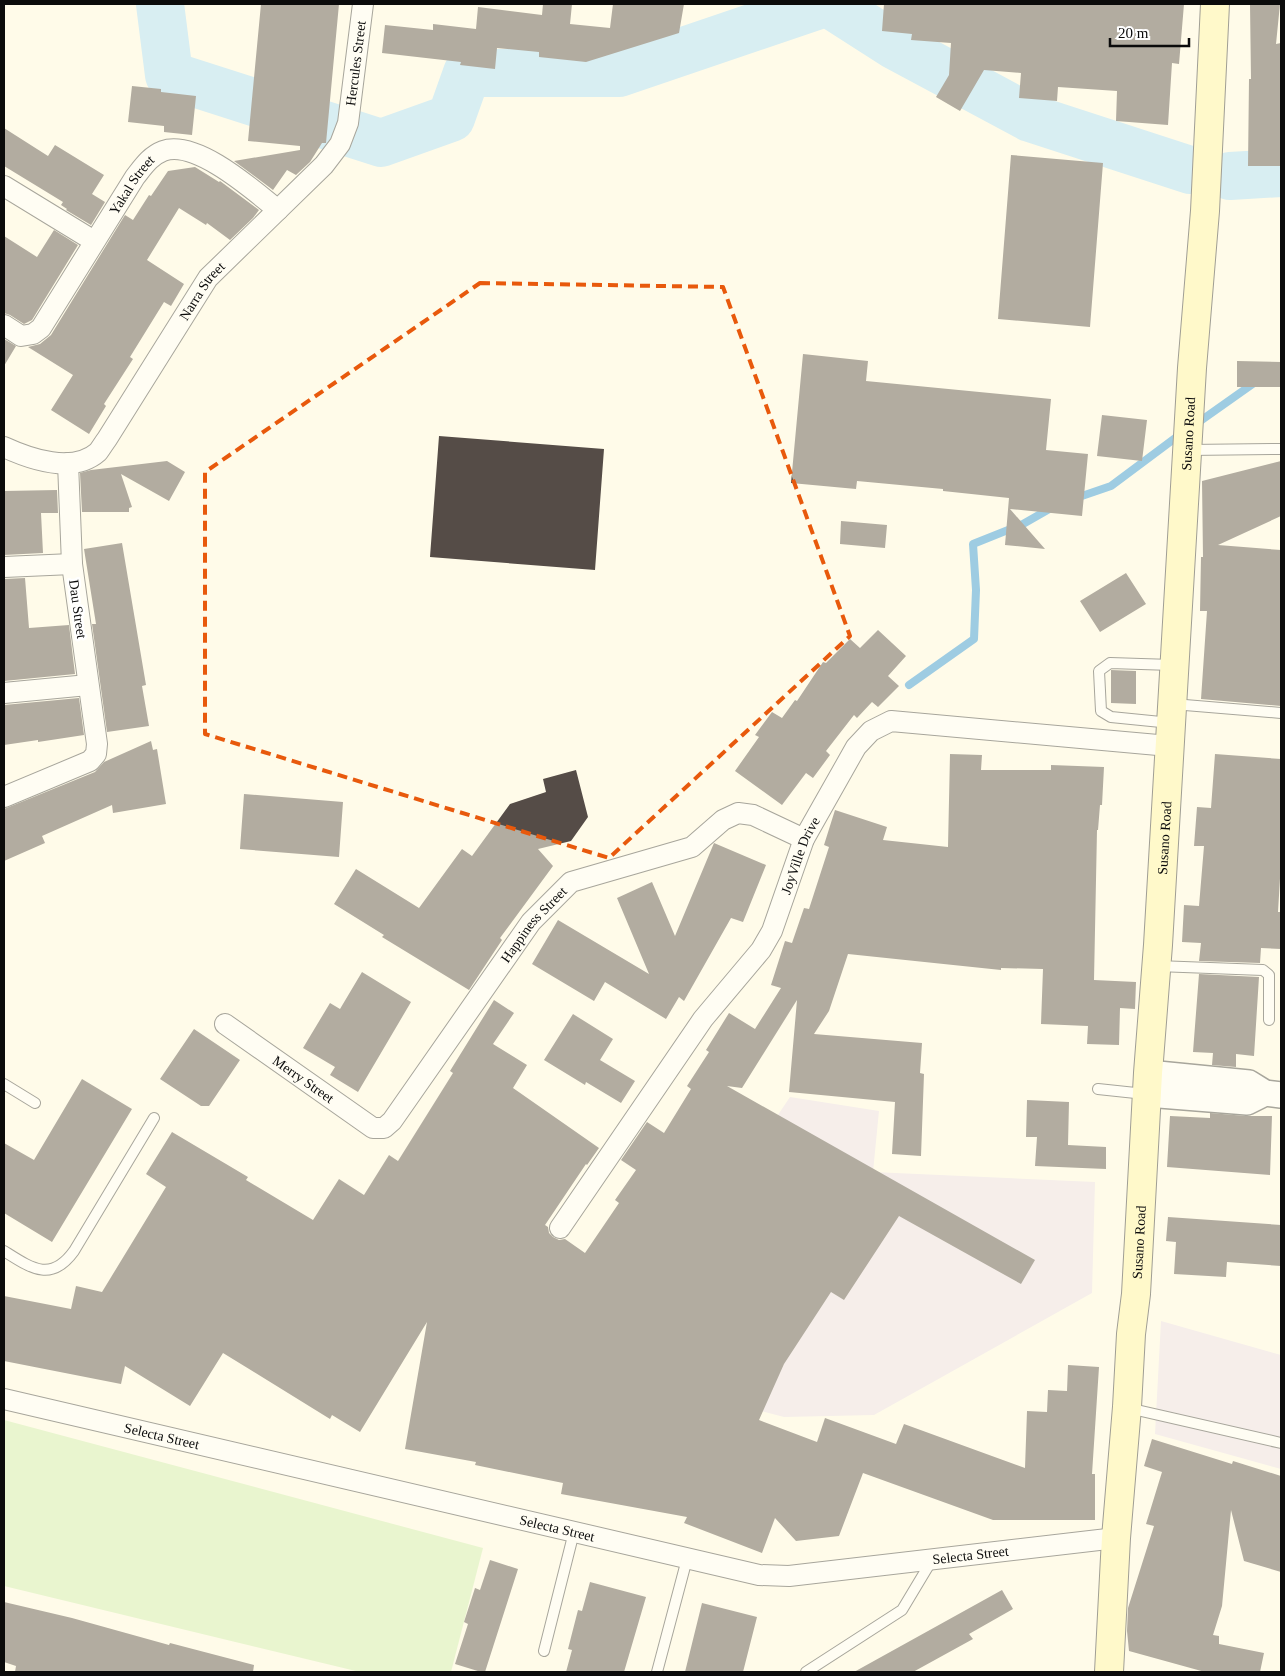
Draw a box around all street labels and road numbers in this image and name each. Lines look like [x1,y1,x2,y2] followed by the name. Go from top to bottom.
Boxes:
[343,20,369,107] street label: Hercules Street
[107,152,157,217] street label: Yakal Street
[177,259,228,323] street label: Narra Street
[1179,397,1198,471] street label: Susano Road
[66,579,89,640] street label: Dau Street
[1155,801,1174,875] street label: Susano Road
[778,814,823,896] street label: JoyVille Drive
[498,884,570,966] street label: Happiness Street
[270,1053,337,1106] street label: Merry Street
[1130,1205,1149,1279] street label: Susano Road
[123,1420,201,1452] street label: Selecta Street
[518,1512,596,1544] street label: Selecta Street
[932,1544,1010,1567] street label: Selecta Street

